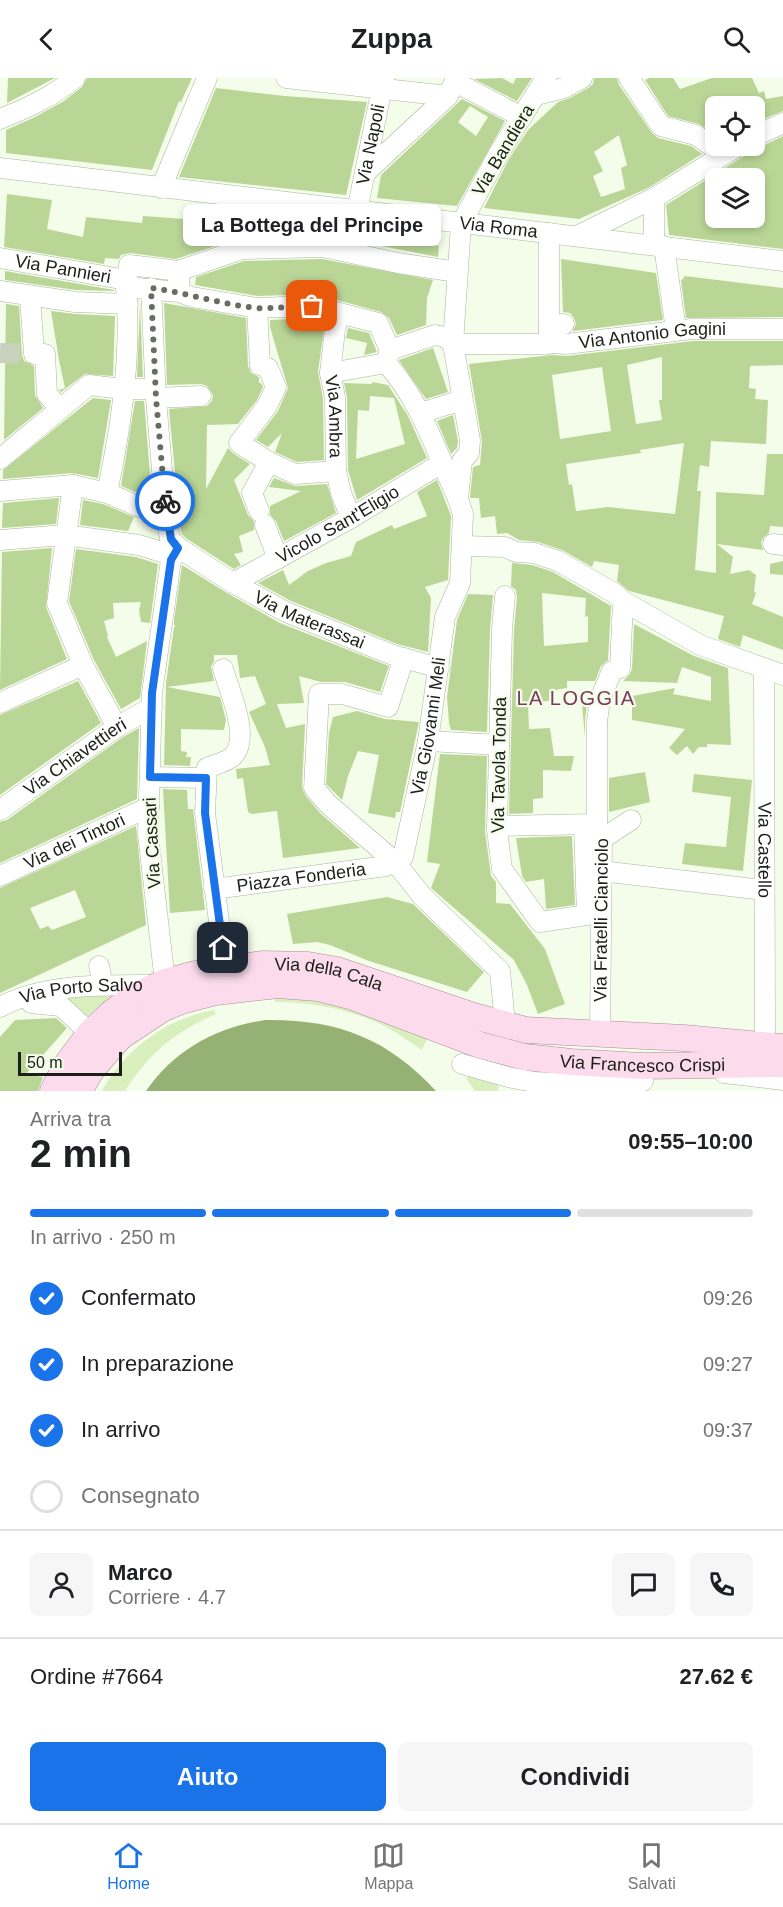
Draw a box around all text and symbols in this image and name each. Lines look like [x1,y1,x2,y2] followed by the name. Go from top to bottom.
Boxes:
[30,23,63,56] icon: back
[720,23,753,56] icon: search
[351,24,432,54] text: Zuppa
[705,96,765,228] map controls
[705,96,765,156] button: locate
[468,100,539,199] street label: Via Bandiera
[353,102,388,186] street label: Via Napoli
[705,168,765,228] button: layers
[183,204,441,246] callout: La Bottega del Principe
[458,213,540,242] street label: Via Roma
[201,214,423,236] text: La Bottega del Principe
[14,251,112,287] street label: Via Pannieri
[286,280,337,331] pin
[295,289,328,322] icon: bag
[578,319,726,352] street label: Via Antonio Gagini
[321,374,346,459] street label: Via Ambra
[135,471,195,531] courier
[273,481,403,567] street label: Vicolo Sant'Eligio
[149,485,182,518] icon: bike
[251,587,368,653] street label: Via Materassai
[407,656,449,797] street label: Via Giovanni Meli
[516,687,636,709] district label: LA LOGGIA
[488,696,510,833] street label: Via Tavola Tonda
[20,714,130,800] street label: Via Chiavettieri
[140,797,164,889] street label: Via Cassari
[754,802,775,898] street label: Via Castello
[21,810,128,873] street label: Via dei Tintori
[590,838,612,1002] street label: Via Fratelli Cianciolo
[235,859,368,896] street label: Piazza Fonderia
[197,922,248,973] pin
[206,931,239,964] icon: home
[274,954,386,995] street label: Via della Cala
[17,975,143,1008] street label: Via Porto Salvo
[18,1049,122,1076] scale bar
[559,1051,725,1076] street label: Via Francesco Crispi
[27,1054,63,1071] text: 50 m
[30,1108,111,1130] text: Arriva tra
[628,1129,753,1154] text: 09:55–10:00
[30,1132,132,1175] text: 2 min
[30,1226,176,1248] text: In arrivo · 250 m
[30,1282,63,1315] icon: check
[81,1285,196,1310] text: Confermato
[703,1287,753,1309] text: 09:26
[30,1348,63,1381] icon: check
[81,1351,234,1376] text: In preparazione
[703,1353,753,1375] text: 09:27
[30,1414,63,1447] icon: check
[81,1417,160,1442] text: In arrivo
[703,1419,753,1441] text: 09:37
[81,1483,200,1508] text: Consegnato
[30,1553,93,1616] button: person
[612,1553,675,1616] button: chat
[690,1553,753,1616] button: phone
[108,1560,173,1585] text: Marco
[108,1586,226,1608] text: Corriere · 4.7
[30,1664,163,1689] text: Ordine #7664
[680,1664,753,1689] text: 27.62 €
[30,1742,386,1811] button: Aiuto
[398,1742,753,1811] button: Condividi
[107,1839,150,1893] tab: Home
[364,1839,413,1893] tab: Mappa
[628,1839,676,1893] tab: Salvati

